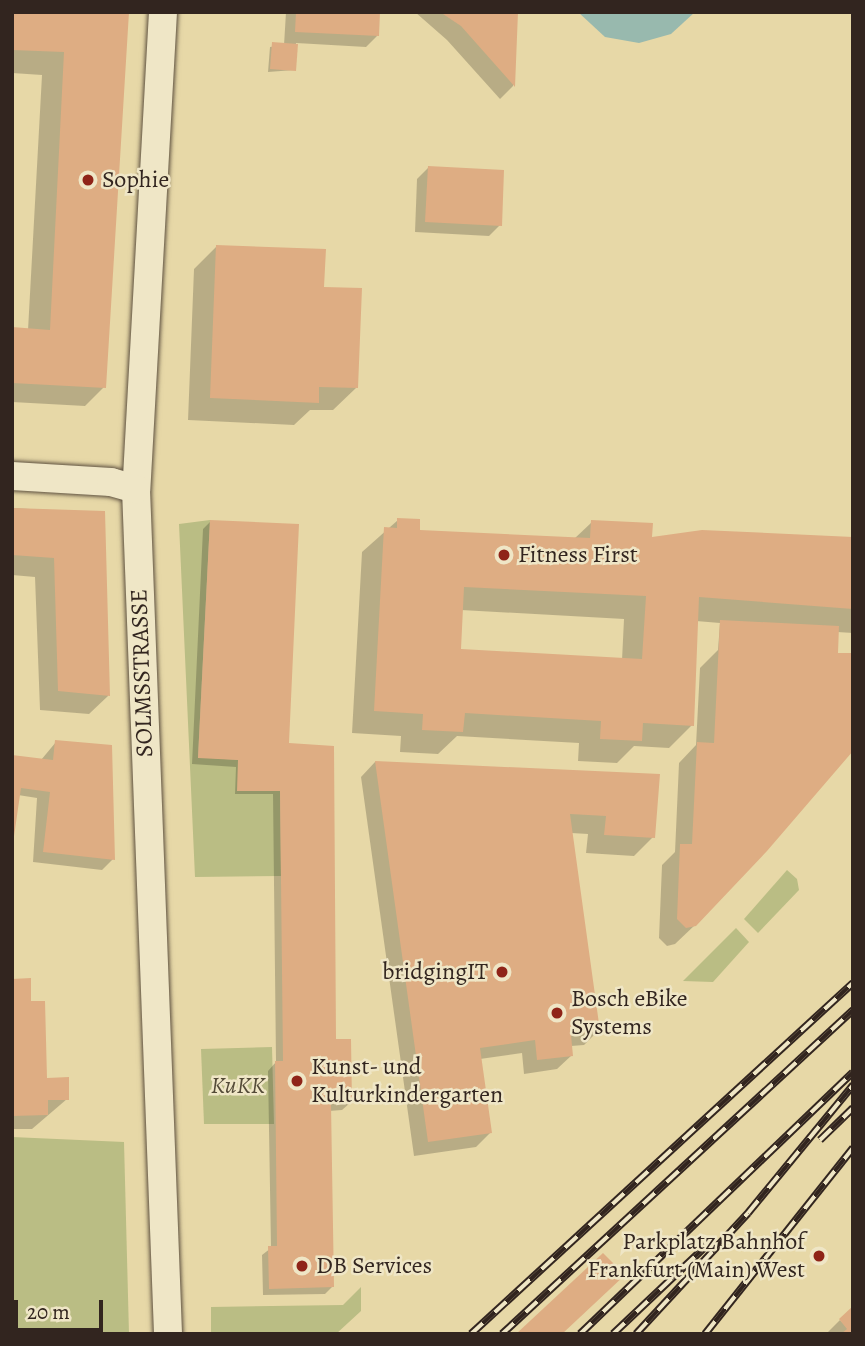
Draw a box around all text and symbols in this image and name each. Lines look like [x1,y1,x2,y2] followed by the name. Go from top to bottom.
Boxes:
[102,166,169,194] place label: Sophie
[80,172,96,188] marker: Sophie
[518,541,638,569] place label: Fitness First
[496,547,512,563] marker: Fitness First
[125,588,159,758] street label: SOLMSSTRASSE
[382,958,488,986] place label: bridgingIT
[494,964,510,980] marker: bridgingIT
[571,985,688,1041] place label: Bosch eBike Systems
[549,1005,565,1021] marker: Bosch eBike Systems
[311,1053,503,1109] place label: Kunst- und Kulturkindergarten
[211,1072,265,1100] park label: KuKK
[289,1073,305,1089] marker: Kunst- und Kulturkindergarten
[587,1228,805,1284] place label: Parkplatz Bahnhof Frankfurt (Main) West
[811,1248,827,1264] marker: Parkplatz Bahnhof Frankfurt (Main) West
[316,1252,432,1280] place label: DB Services
[294,1258,310,1274] marker: DB Services
[18,1286,107,1330] scale bar
[27,1298,70,1326] text: 20 m

